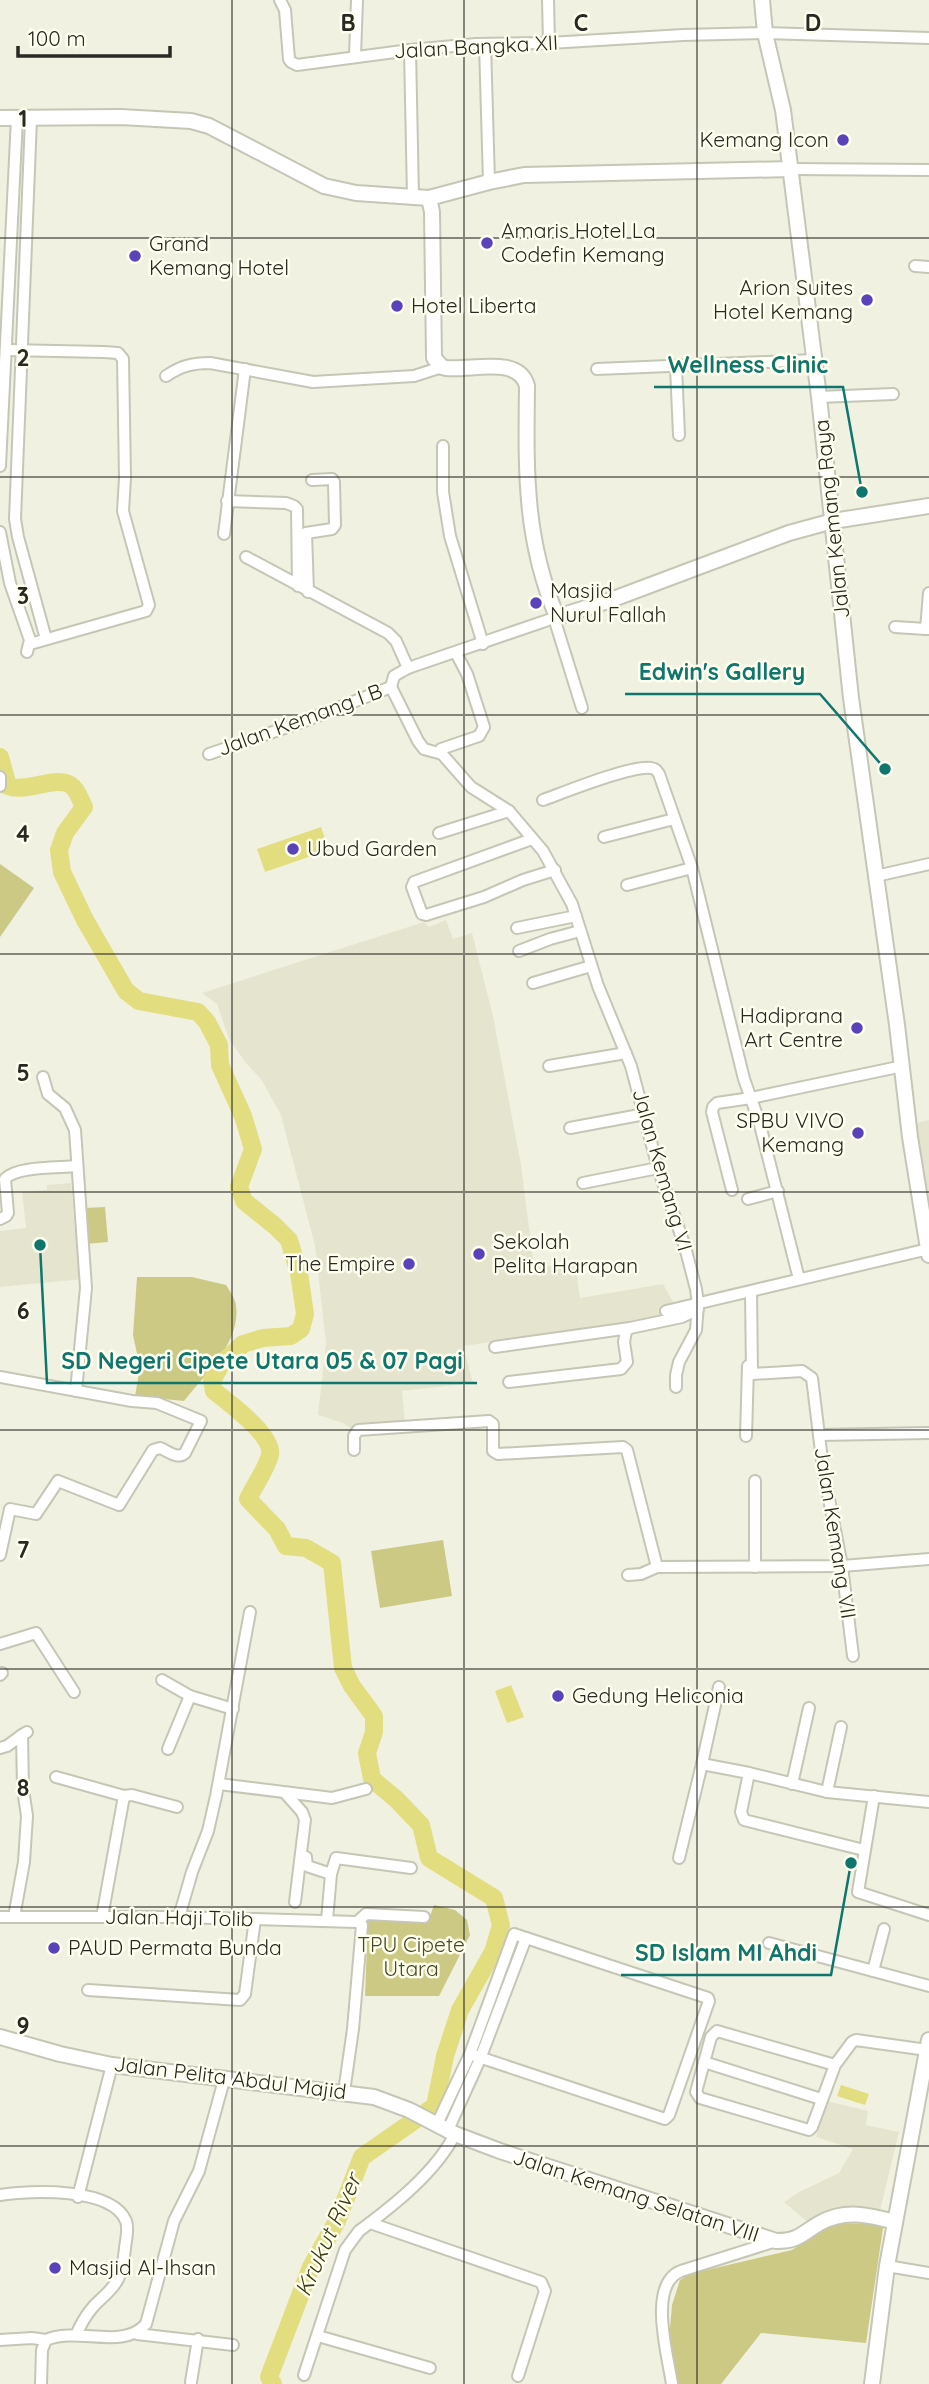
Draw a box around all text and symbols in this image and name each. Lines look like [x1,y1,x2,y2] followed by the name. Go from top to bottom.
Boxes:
[340,8,356,37] text: B
[574,8,588,37] text: C
[805,8,821,37] text: D
[18,14,170,58] scale bar
[28,25,86,51] text: 100 m
[393,29,559,63] street label: Jalan Bangka XII
[19,104,27,133] text: 1
[700,126,829,152] place label: Kemang Icon
[835,132,851,148] marker: Kemang Icon
[501,217,665,267] place label: Amaris Hotel La Codefin Kemang
[149,230,289,280] place label: Grand Kemang Hotel
[479,235,495,251] marker: Amaris Hotel La Codefin Kemang
[127,248,143,264] marker: Grand Kemang Hotel
[713,274,853,324] place label: Arion Suites Hotel Kemang
[411,292,536,318] place label: Hotel Liberta
[859,292,875,308] marker: Arion Suites Hotel Kemang
[389,298,405,314] marker: Hotel Liberta
[16,343,30,372] text: 2
[654,343,843,387] callout: Wellness Clinic
[668,350,828,379] text: Wellness Clinic
[808,418,854,620] street label: Jalan Kemang Raya
[550,577,666,627] place label: Masjid Nurul Fallah
[17,581,29,610] text: 3
[528,595,544,611] marker: Masjid Nurul Fallah
[625,650,820,694] callout: Edwin's Gallery
[639,657,805,686] text: Edwin's Gallery
[214,677,386,761] street label: Jalan Kemang I B
[16,819,30,848] text: 4
[307,835,437,861] place label: Ubud Garden
[285,841,301,857] marker: Ubud Garden
[740,1002,843,1052] place label: Hadiprana Art Centre
[849,1020,865,1036] marker: Hadiprana Art Centre
[16,1058,30,1087] text: 5
[627,1085,699,1254] street label: Jalan Kemang VI
[736,1107,844,1157] place label: SPBU VIVO Kemang
[850,1125,866,1141] marker: SPBU VIVO Kemang
[493,1228,638,1278] place label: Sekolah Pelita Harapan
[471,1246,487,1262] marker: Sekolah Pelita Harapan
[285,1250,395,1276] place label: The Empire
[401,1256,417,1272] marker: The Empire
[17,1296,29,1325] text: 6
[47,1339,477,1383] callout: SD Negeri Cipete Utara 05 & 07 Pagi
[61,1346,463,1375] text: SD Negeri Cipete Utara 05 & 07 Pagi
[810,1445,862,1620] street label: Jalan Kemang VII
[17,1535,30,1564] text: 7
[572,1682,744,1708] place label: Gedung Heliconia
[550,1688,566,1704] marker: Gedung Heliconia
[17,1773,29,1802] text: 8
[104,1903,254,1931] street label: Jalan Haji Tolib
[357,1931,465,1981] park label: TPU Cipete Utara
[621,1931,831,1975] callout: SD Islam MI Ahdi
[68,1934,282,1960] place label: PAUD Permata Bunda
[635,1938,817,1967] text: SD Islam MI Ahdi
[46,1940,62,1956] marker: PAUD Permata Bunda
[16,2011,30,2040] text: 9
[112,2050,348,2104] street label: Jalan Pelita Abdul Majid
[510,2143,763,2247] street label: Jalan Kemang Selatan VIII
[288,2166,369,2300] water label: Krukut River
[69,2254,216,2280] place label: Masjid Al-Ihsan
[47,2260,63,2276] marker: Masjid Al-Ihsan

